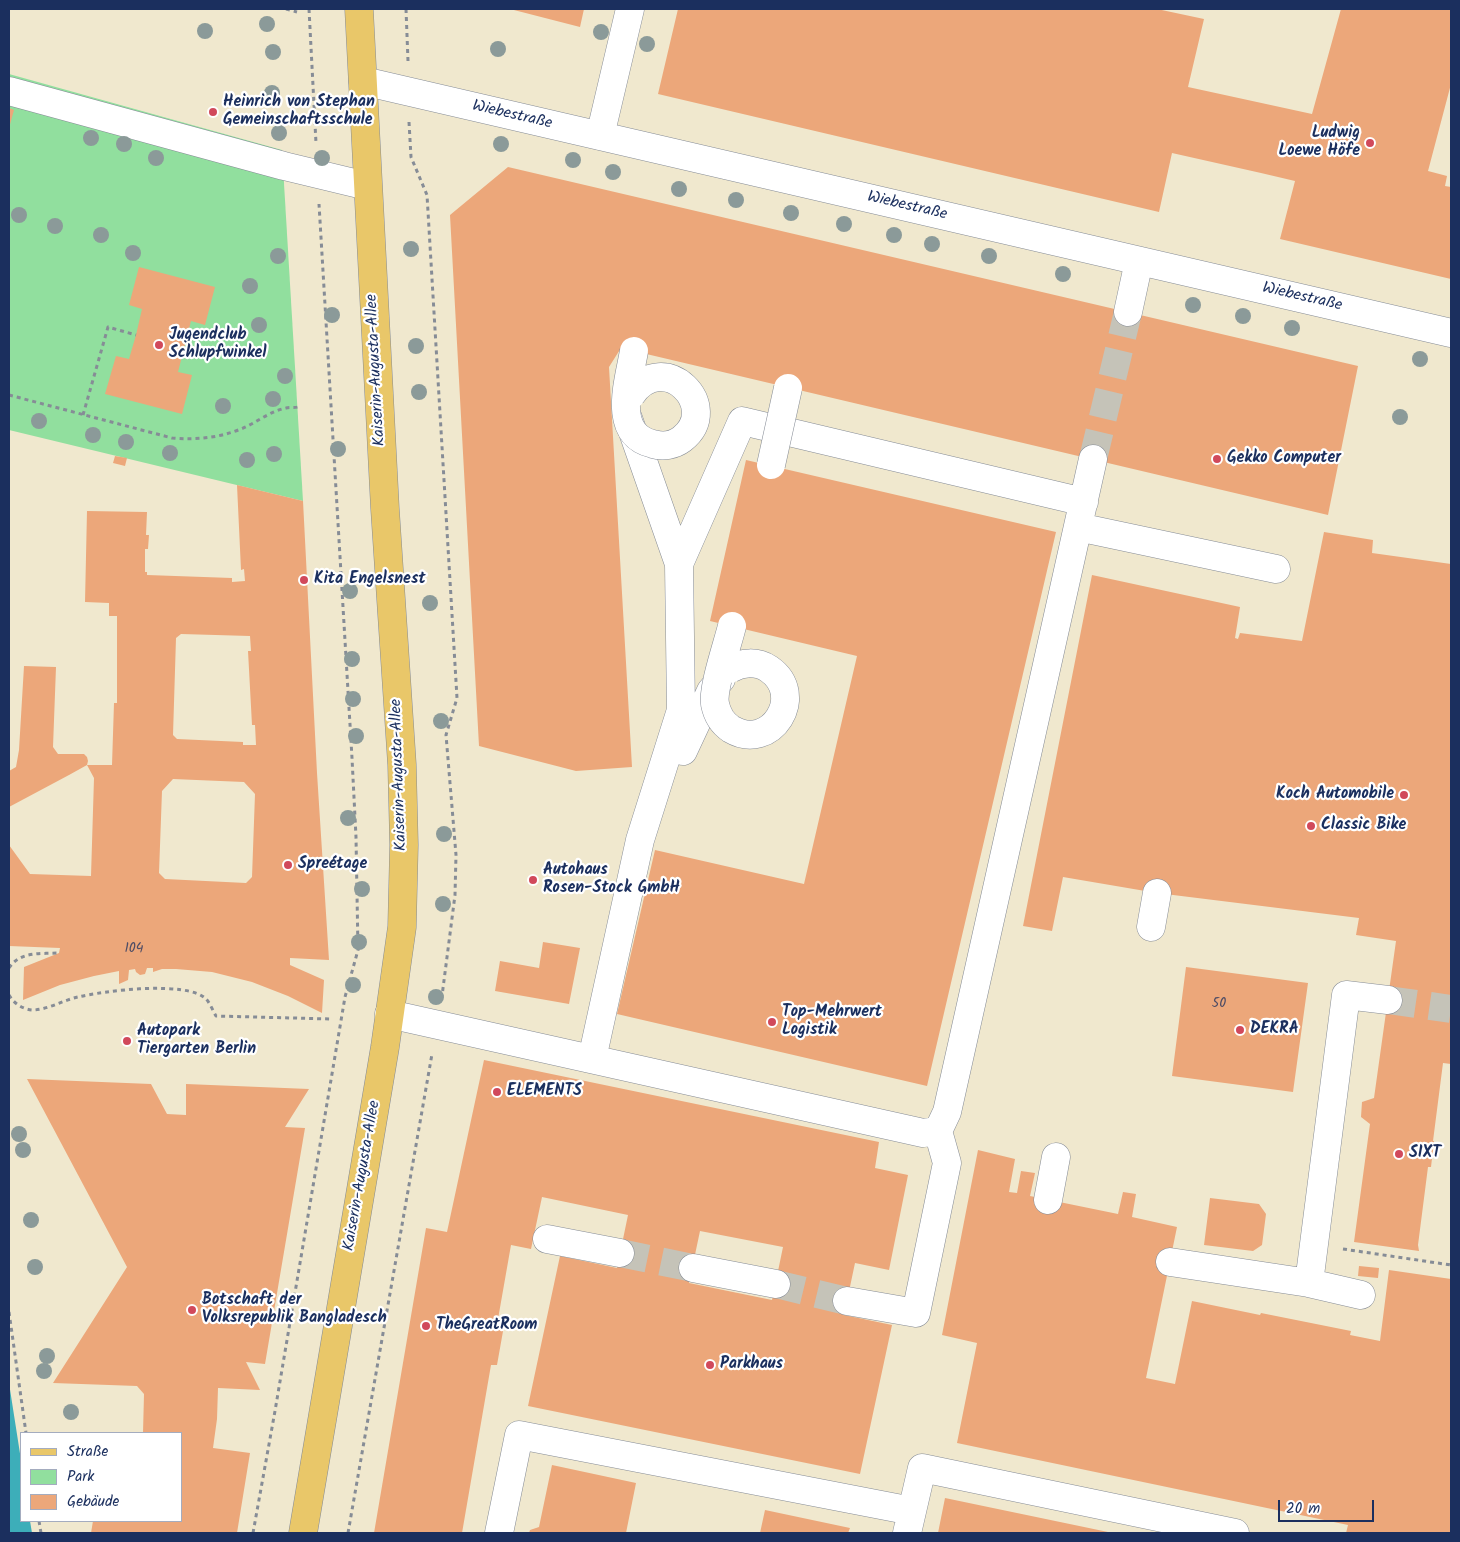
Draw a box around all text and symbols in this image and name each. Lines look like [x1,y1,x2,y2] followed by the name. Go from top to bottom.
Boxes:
[223,93,375,131] place label: Heinrich von Stephan Gemeinschaftsschule
[470,97,554,135] street label: Wiebestraße
[207,106,219,118] marker: Heinrich von Stephan Gemeinschaftsschule
[1278,124,1360,162] place label: Ludwig Loewe Höfe
[1364,137,1376,149] marker: Ludwig Loewe Höfe
[865,188,949,226] street label: Wiebestraße
[1260,279,1344,317] street label: Wiebestraße
[363,293,391,447] street label: Kaiserin-Augusta-Allee
[169,326,267,364] place label: Jugendclub Schlupfwinkel
[153,339,165,351] marker: Jugendclub Schlupfwinkel
[1227,449,1341,469] place label: Gekko Computer
[1211,453,1223,465] marker: Gekko Computer
[314,570,426,590] place label: Kita Engelsnest
[298,574,310,586] marker: Kita Engelsnest
[388,699,412,851] street label: Kaiserin-Augusta-Allee
[1276,785,1394,805] place label: Koch Automobile
[1398,789,1410,801] marker: Koch Automobile
[1321,816,1406,836] place label: Classic Bike
[1305,820,1317,832] marker: Classic Bike
[298,855,367,875] place label: Spreétage
[282,859,294,871] marker: Spreétage
[543,861,680,899] place label: Autohaus Rosen-Stock GmbH
[527,874,539,886] marker: Autohaus Rosen-Stock GmbH
[124,942,144,958] house number: 104
[1212,997,1226,1013] house number: 50
[782,1003,882,1041] place label: Top-Mehrwert Logistik
[766,1016,778,1028] marker: Top-Mehrwert Logistik
[1250,1020,1299,1040] place label: DEKRA
[137,1022,256,1060] place label: Autopark Tiergarten Berlin
[1234,1024,1246,1036] marker: DEKRA
[121,1035,133,1047] marker: Autopark Tiergarten Berlin
[507,1082,582,1102] place label: ELEMENTS
[491,1086,503,1098] marker: ELEMENTS
[340,1099,386,1253] street label: Kaiserin-Augusta-Allee
[1409,1144,1441,1164] place label: SIXT
[1393,1148,1405,1160] marker: SIXT
[202,1291,387,1329] place label: Botschaft der Volksrepublik Bangladesch
[186,1304,198,1316] marker: Botschaft der Volksrepublik Bangladesch
[436,1316,537,1336] place label: TheGreatRoom
[420,1320,432,1332] marker: TheGreatRoom
[720,1355,783,1375] place label: Parkhaus
[704,1359,716,1371] marker: Parkhaus
[20,1432,182,1522] legend
[67,1440,108,1464] text: Straße
[67,1465,94,1489] text: Park
[67,1490,119,1514] text: Gebäude
[1280,1490,1376,1522] scale bar
[1286,1497,1320,1521] text: 20 m

